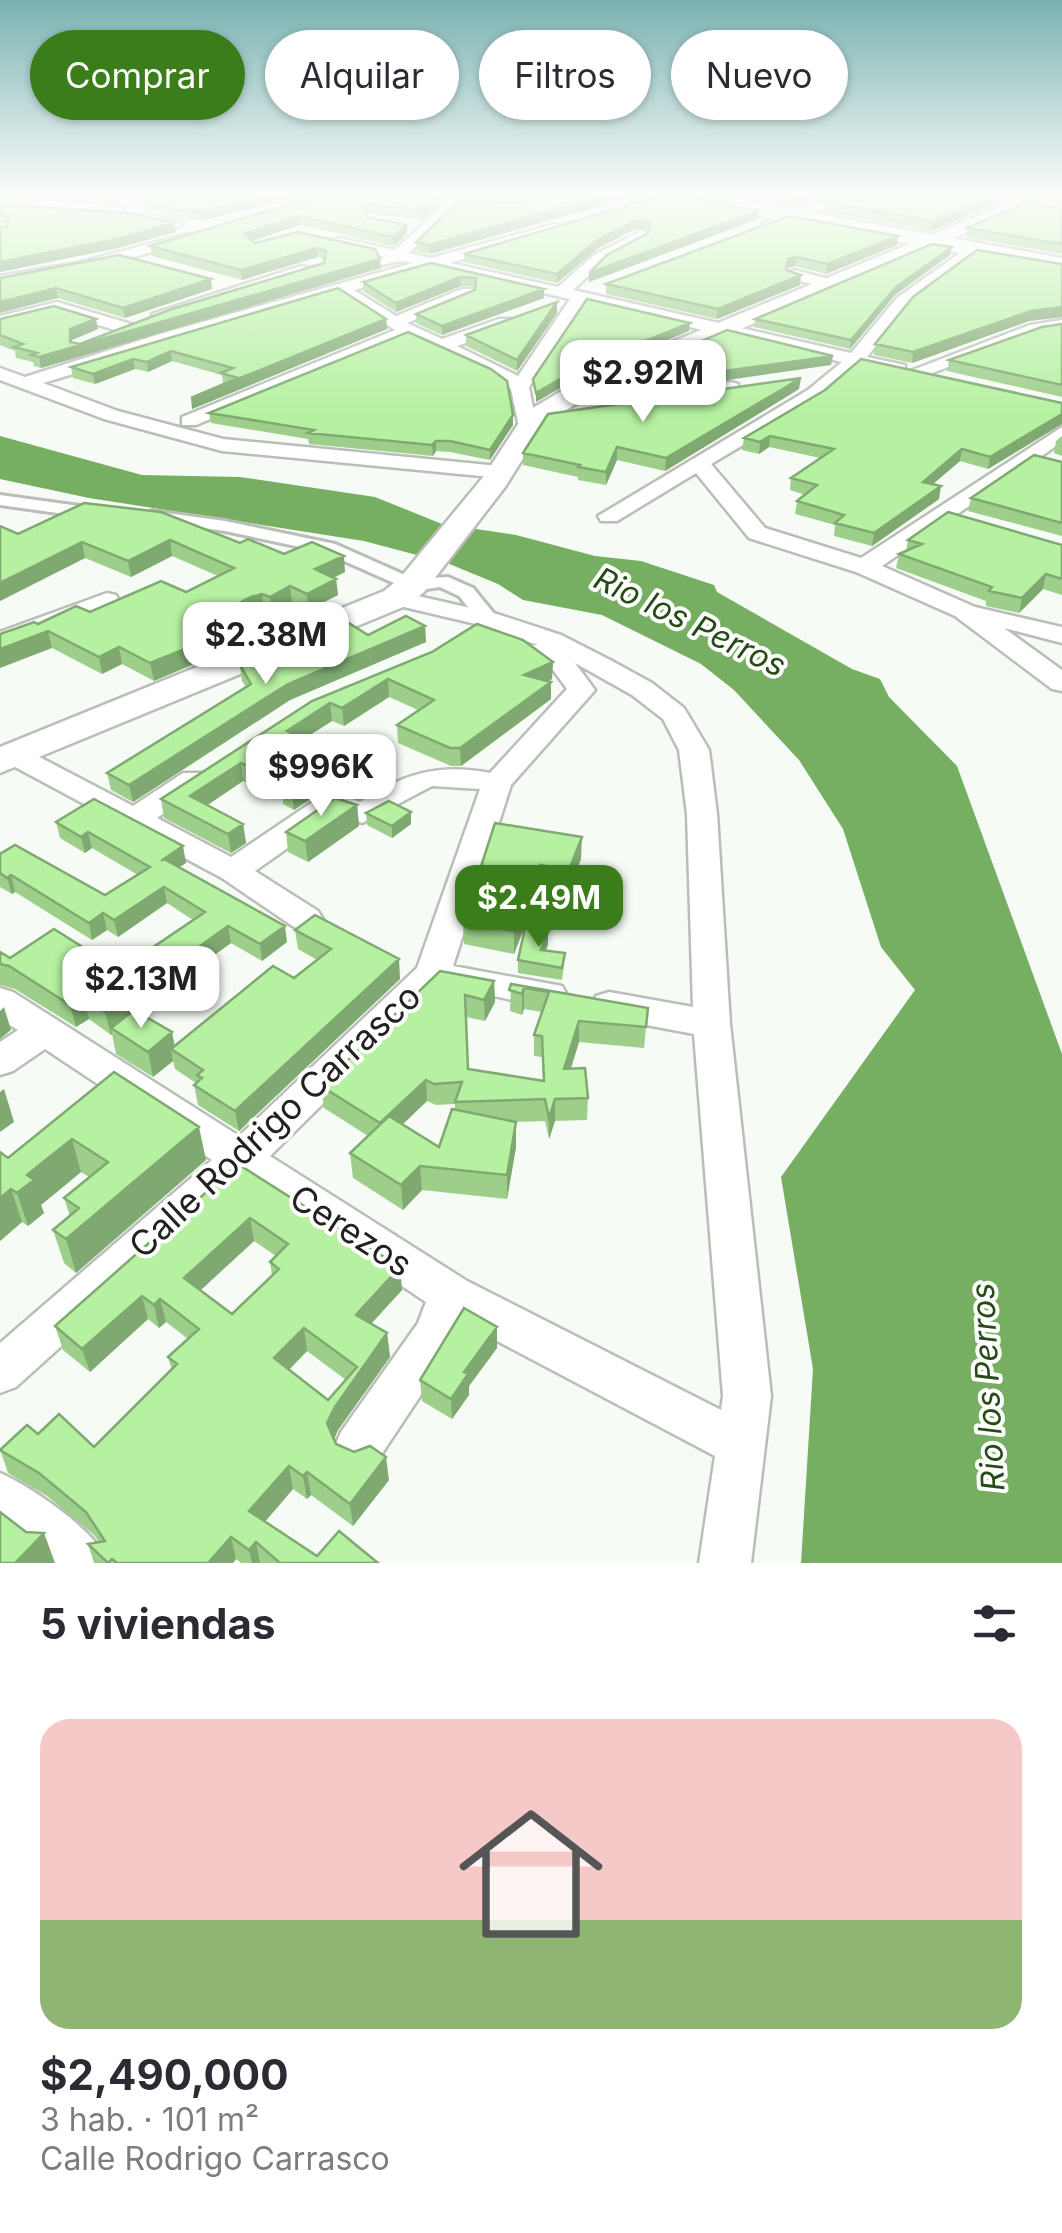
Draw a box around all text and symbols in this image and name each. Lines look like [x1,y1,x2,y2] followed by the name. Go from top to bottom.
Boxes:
[30,30,245,120] chip: Comprar
[265,30,459,120] chip: Alquilar
[479,30,651,120] chip: Filtros
[671,30,848,120] chip: Nuevo
[562,340,724,425] pin: $2.92M
[582,353,704,392] text: $2.92M
[588,558,792,685] water label: Rio los Perros
[185,602,347,687] pin: $2.38M
[205,615,327,654] text: $2.38M
[251,734,391,819] pin: $996K
[268,747,374,786] text: $996K
[458,865,620,950] pin: $2.49M
[477,878,601,917] text: $2.49M
[60,946,222,1031] pin: $2.13M
[84,959,198,998] text: $2.13M
[120,974,429,1266] street label: Calle Rodrigo Carrasco
[283,1175,420,1285] street label: Cerezos
[963,1282,1012,1492] water label: Rio los Perros
[967,1596,1022,1651] icon: filters
[40,1598,275,1649] text: 5 viviendas
[441,1784,621,1964] icon: home
[40,2049,289,2100] text: $2,490,000
[40,2100,259,2139] text: 3 hab. · 101 m²
[40,2139,390,2178] text: Calle Rodrigo Carrasco

